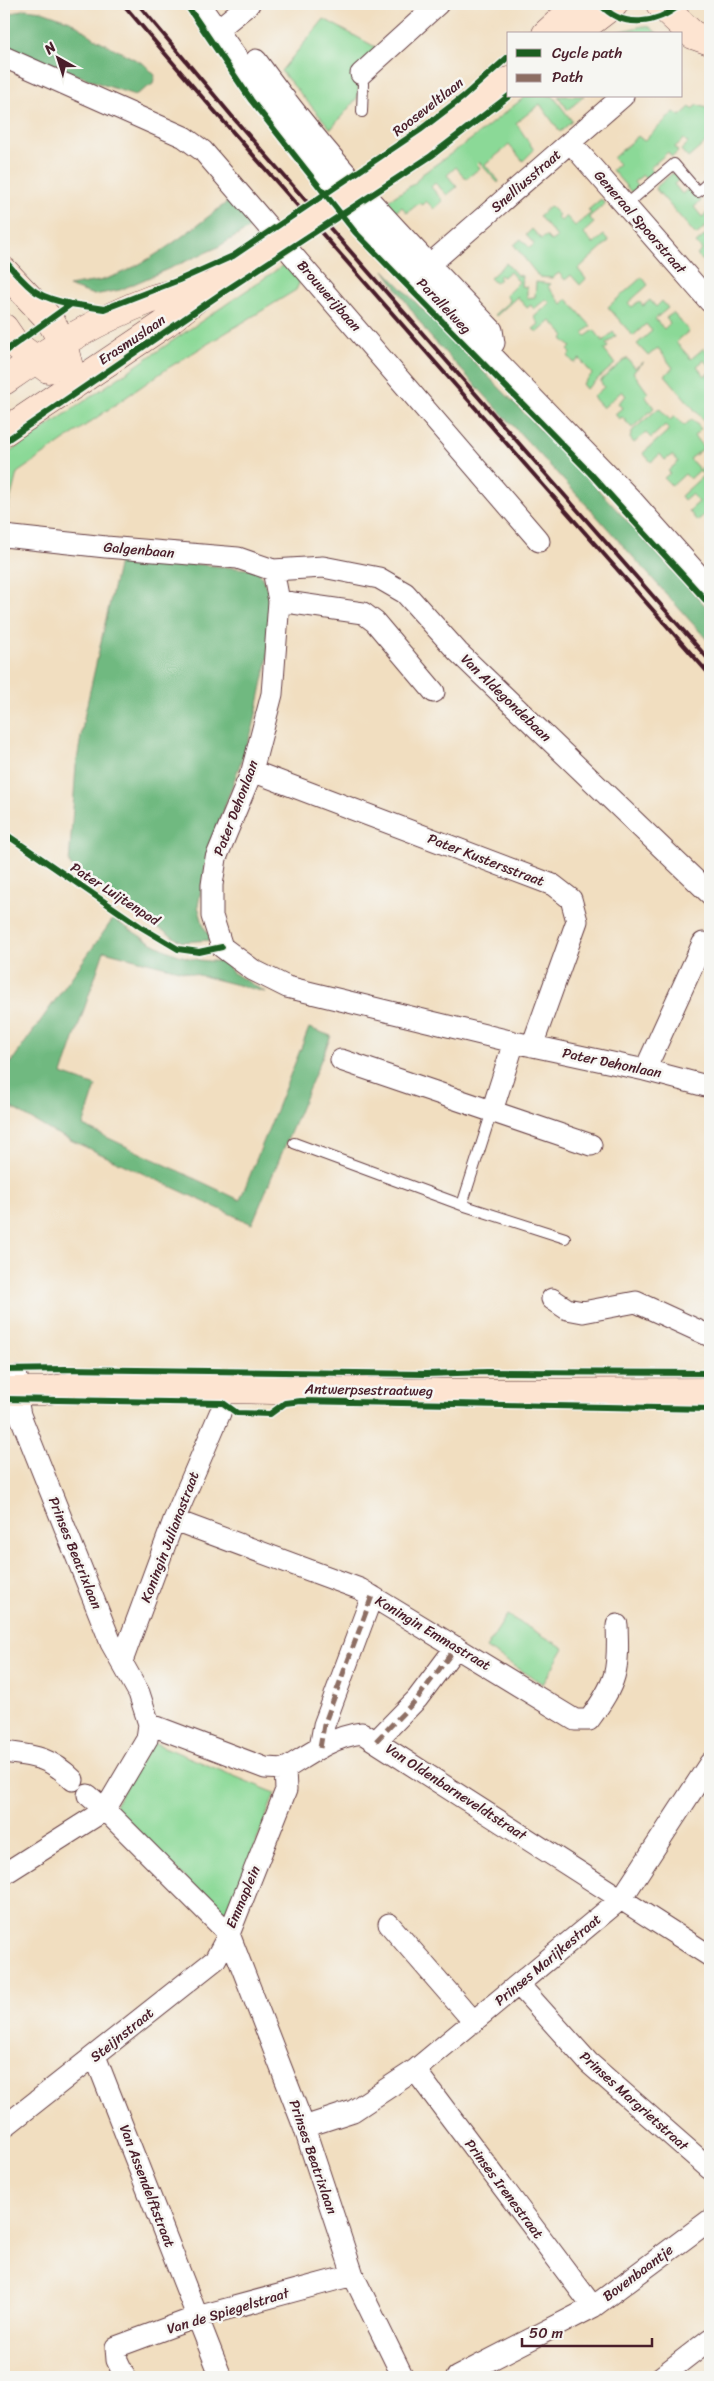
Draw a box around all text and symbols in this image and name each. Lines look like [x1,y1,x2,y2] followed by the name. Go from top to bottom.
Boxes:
[32,32,82,82] north arrow
[507,32,682,98] legend
[38,35,62,62] text: N
[552,40,623,66] text: Cycle path
[552,64,583,90] text: Path
[387,71,470,143] street label: Rooseveltlaan
[485,143,567,219] street label: Snelliusstraat
[587,164,693,281] street label: Generaal Spoorstraat
[290,254,368,338] street label: Brouwerijbaan
[410,272,478,340] street label: Parallelweg
[93,308,171,372] street label: Erasmuslaan
[103,534,176,566] street label: Galgenbaan
[455,648,558,749] street label: Van Aldegondebaan
[206,756,266,860] street label: Pater Dehonlaan
[424,826,548,894] street label: Pater Kustersstraat
[65,856,166,933] street label: Pater Luijtenpad
[560,1040,664,1086] street label: Pater Dehonlaan
[304,1376,433,1404] street label: Antwerpsestraatweg
[133,1468,207,1606] street label: Koningin Julianastraat
[41,1493,109,1614] street label: Prinses Beatrixlaan
[370,1588,496,1678] street label: Koningin Emmastraat
[380,1737,533,1848] street label: Van Oldenbarneveldtstraat
[219,1861,268,1932] street label: Emmaplein
[489,1908,607,2012] street label: Prinses Marijkestraat
[84,2001,160,2069] street label: Steijnstraat
[574,2045,695,2158] street label: Prinses Margrietstraat
[282,2096,344,2218] street label: Prinses Beatrixlaan
[112,2121,182,2251] street label: Van Assendelftstraat
[458,2134,550,2244] street label: Prinses Irenestraat
[597,2238,679,2308] street label: Bovenbaantje
[164,2280,293,2341] street label: Van de Spiegelstraat
[522,2316,652,2348] scale bar
[529,2320,564,2346] text: 50 m

